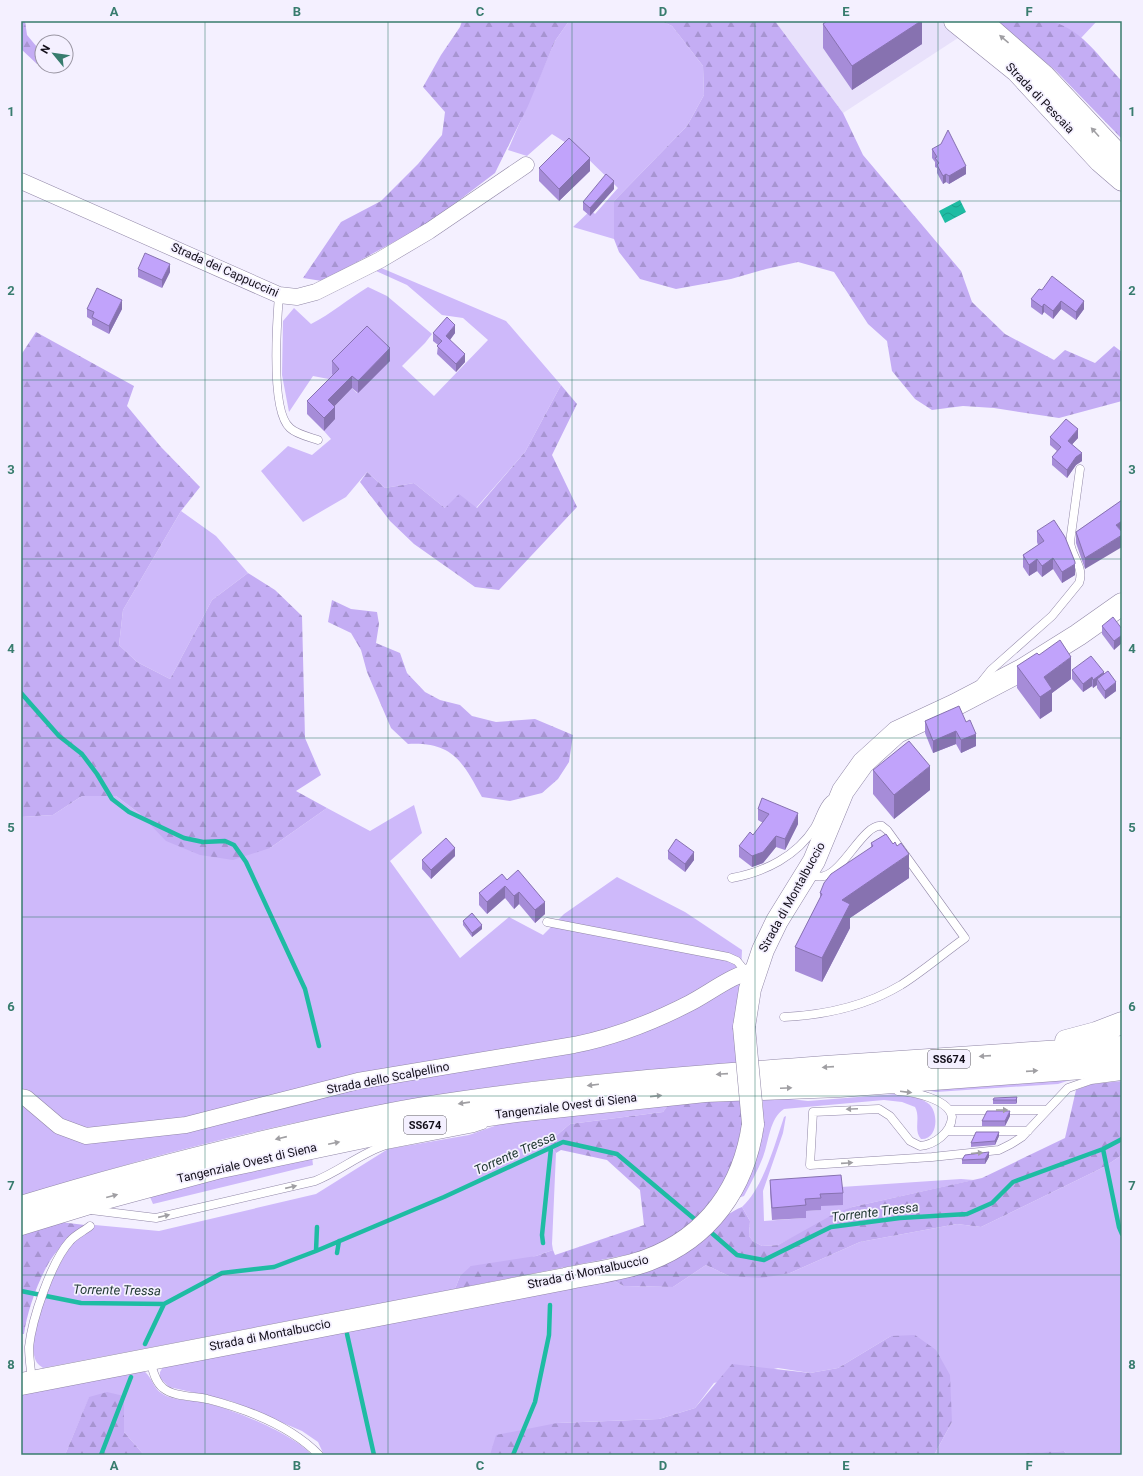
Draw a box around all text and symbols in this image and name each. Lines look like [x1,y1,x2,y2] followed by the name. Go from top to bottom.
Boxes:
[110,4,119,19] text: A
[293,4,301,19] text: B
[476,4,485,19] text: C
[659,4,667,19] text: D
[842,4,850,19] text: E
[1025,4,1033,19] text: F
[34,34,74,74] north arrow
[998,35,1009,44] one-way arrow
[38,43,53,56] text: N
[1003,60,1077,136] street label: Strada di Pescaia
[7,104,15,119] text: 1
[1128,104,1136,119] text: 1
[1090,126,1099,137] one-way arrow
[169,240,281,300] street label: Strada dei Cappuccini
[7,283,15,298] text: 2
[1128,283,1136,298] text: 2
[7,462,15,477] text: 3
[1128,462,1136,477] text: 3
[7,641,15,656] text: 4
[1128,641,1136,656] text: 4
[7,820,15,835] text: 5
[1128,820,1136,835] text: 5
[756,840,828,954] street label: Strada di Montalbuccio
[7,999,15,1014] text: 6
[1128,999,1136,1014] text: 6
[928,1050,970,1068] road number: SS674
[979,1053,991,1060] one-way arrow
[325,1059,451,1097] street label: Strada dello Scalpellino
[822,1064,834,1071] one-way arrow
[1026,1068,1038,1075] one-way arrow
[716,1071,728,1078] one-way arrow
[587,1082,599,1088] one-way arrow
[780,1085,793,1091] one-way arrow
[900,1089,912,1095] one-way arrow
[494,1090,638,1122] street label: Tangenziale Ovest di Siena
[650,1093,662,1099] one-way arrow
[458,1100,470,1106] one-way arrow
[846,1106,858,1113] one-way arrow
[996,1107,1009,1113] one-way arrow
[404,1116,446,1134] road number: SS674
[472,1128,558,1178] water label: Torrente Tressa
[275,1135,288,1141] one-way arrow
[176,1140,318,1186] street label: Tangenziale Ovest di Siena
[327,1140,340,1146] one-way arrow
[971,1149,983,1156] one-way arrow
[841,1159,853,1166] one-way arrow
[7,1178,15,1193] text: 7
[1128,1178,1136,1193] text: 7
[285,1183,297,1189] one-way arrow
[106,1193,118,1199] one-way arrow
[831,1199,920,1225] water label: Torrente Tressa
[158,1212,170,1218] one-way arrow
[526,1252,650,1292] street label: Strada di Montalbuccio
[73,1282,161,1298] water label: Torrente Tressa
[208,1316,332,1354] street label: Strada di Montalbuccio
[7,1357,15,1372] text: 8
[1128,1357,1136,1372] text: 8
[110,1458,119,1473] text: A
[293,1458,301,1473] text: B
[476,1458,485,1473] text: C
[659,1458,667,1473] text: D
[842,1458,850,1473] text: E
[1025,1458,1033,1473] text: F

